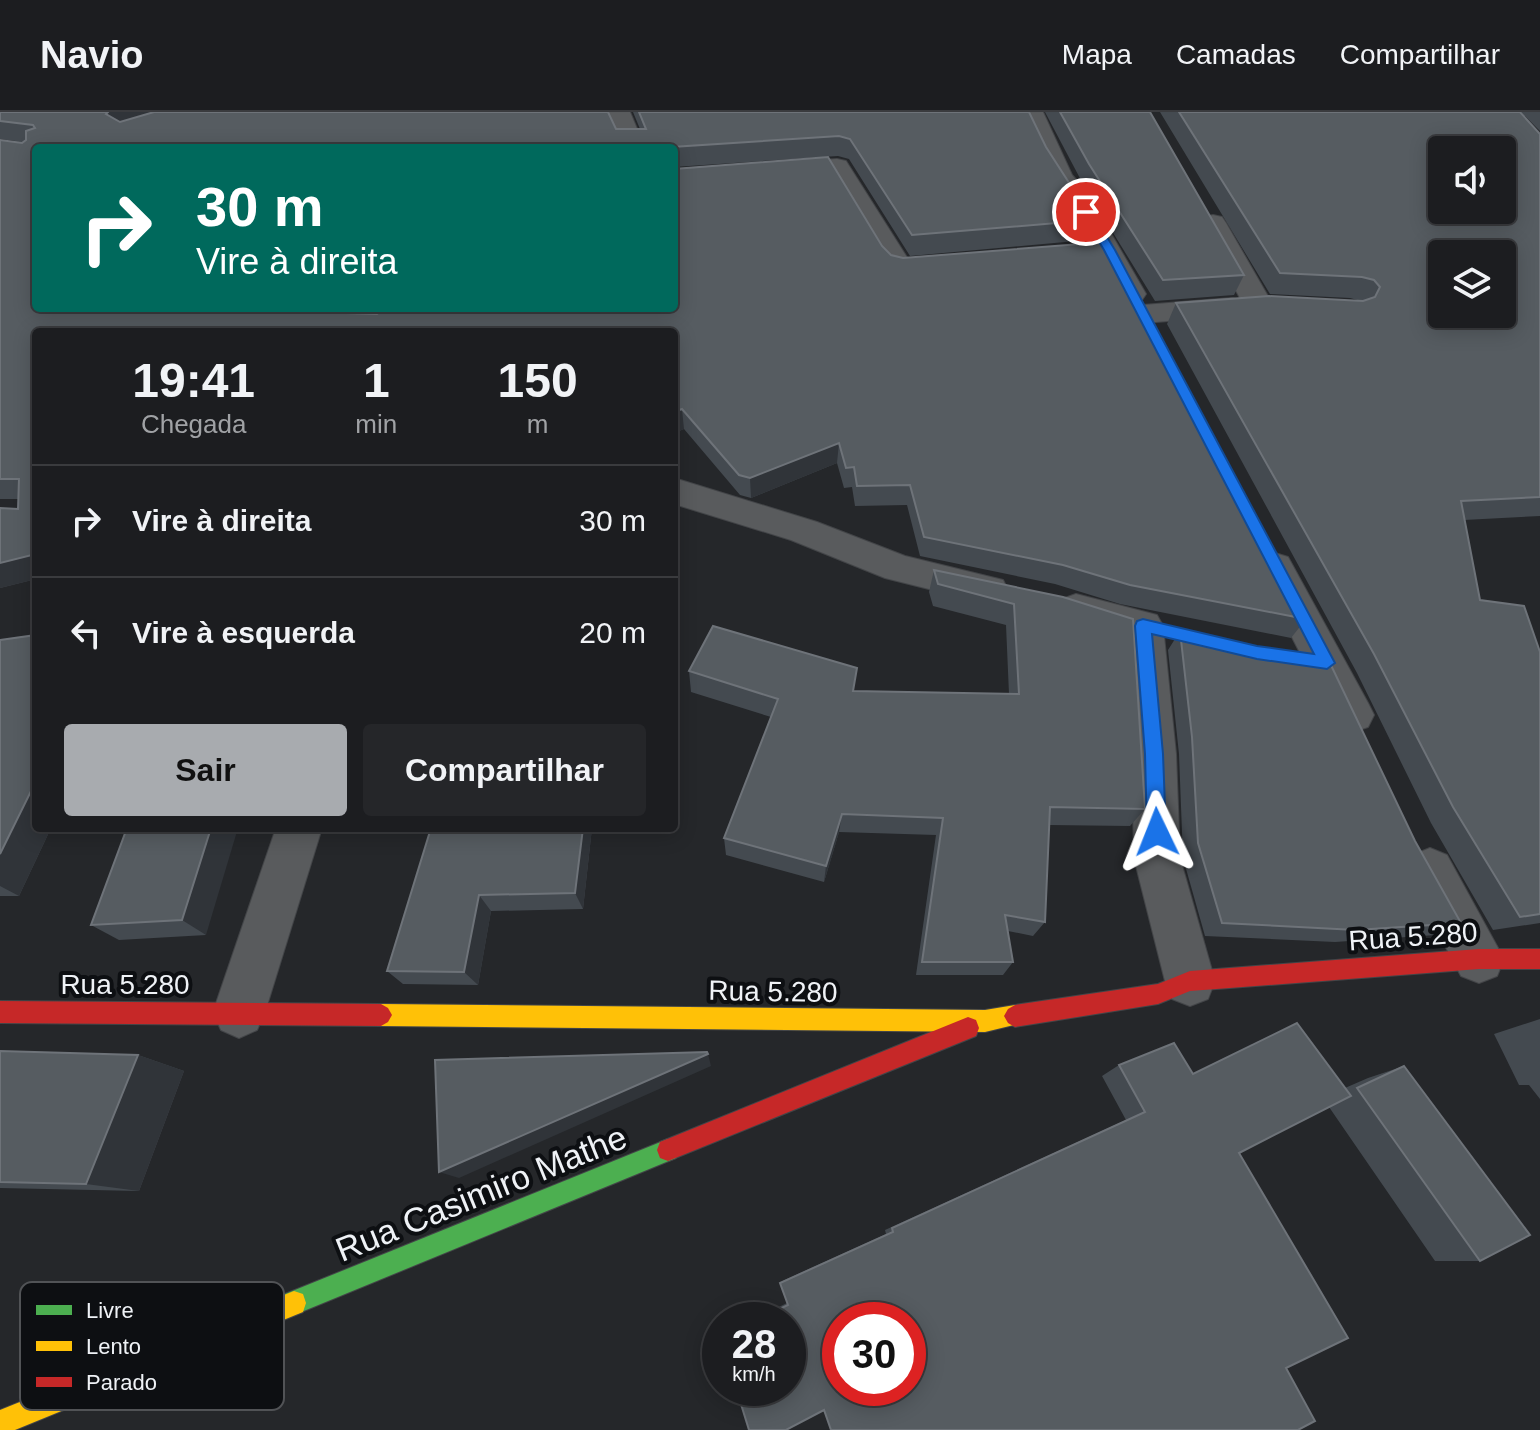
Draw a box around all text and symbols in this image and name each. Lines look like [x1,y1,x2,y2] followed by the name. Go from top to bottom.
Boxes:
[40,34,143,76] text: Navio
[1062,39,1132,70] text: Mapa
[1176,39,1296,70] text: Camadas
[1340,39,1500,70] text: Compartilhar
[1428,136,1516,328] map controls
[1428,136,1516,224] button: sound
[196,175,324,238] text: 30 m
[64,176,168,280] icon: right
[1052,178,1120,246] pin
[1064,190,1108,234] icon: arrive
[1428,240,1516,328] button: layers
[196,241,397,282] text: Vire à direita
[132,354,255,407] text: 19:41
[363,354,390,407] text: 1
[498,354,578,407] text: 150
[141,409,246,439] text: Chegada
[355,409,397,439] text: min
[527,409,548,439] text: m
[64,499,108,543] icon: right
[132,504,312,537] text: Vire à direita
[579,504,646,537] text: 30 m
[64,611,108,655] icon: left
[132,616,355,649] text: Vire à esquerda
[579,616,646,649] text: 20 m
[64,724,347,816] button: Sair
[363,724,646,816] button: Compartilhar
[1115,790,1199,874] position arrow
[1348,917,1479,956] street label: Rua 5.280
[60,969,190,1000] street label: Rua 5.280
[708,975,838,1008] street label: Rua 5.280
[330,1117,632,1269] street label: Rua Casimiro Mathe
[20,1282,284,1410] legend
[86,1298,134,1323] text: Livre
[822,1302,926,1406] speed limit sign: 30
[732,1322,776,1366] text: 28
[86,1334,141,1359] text: Lento
[732,1363,776,1385] text: km/h
[86,1370,157,1395] text: Parado

